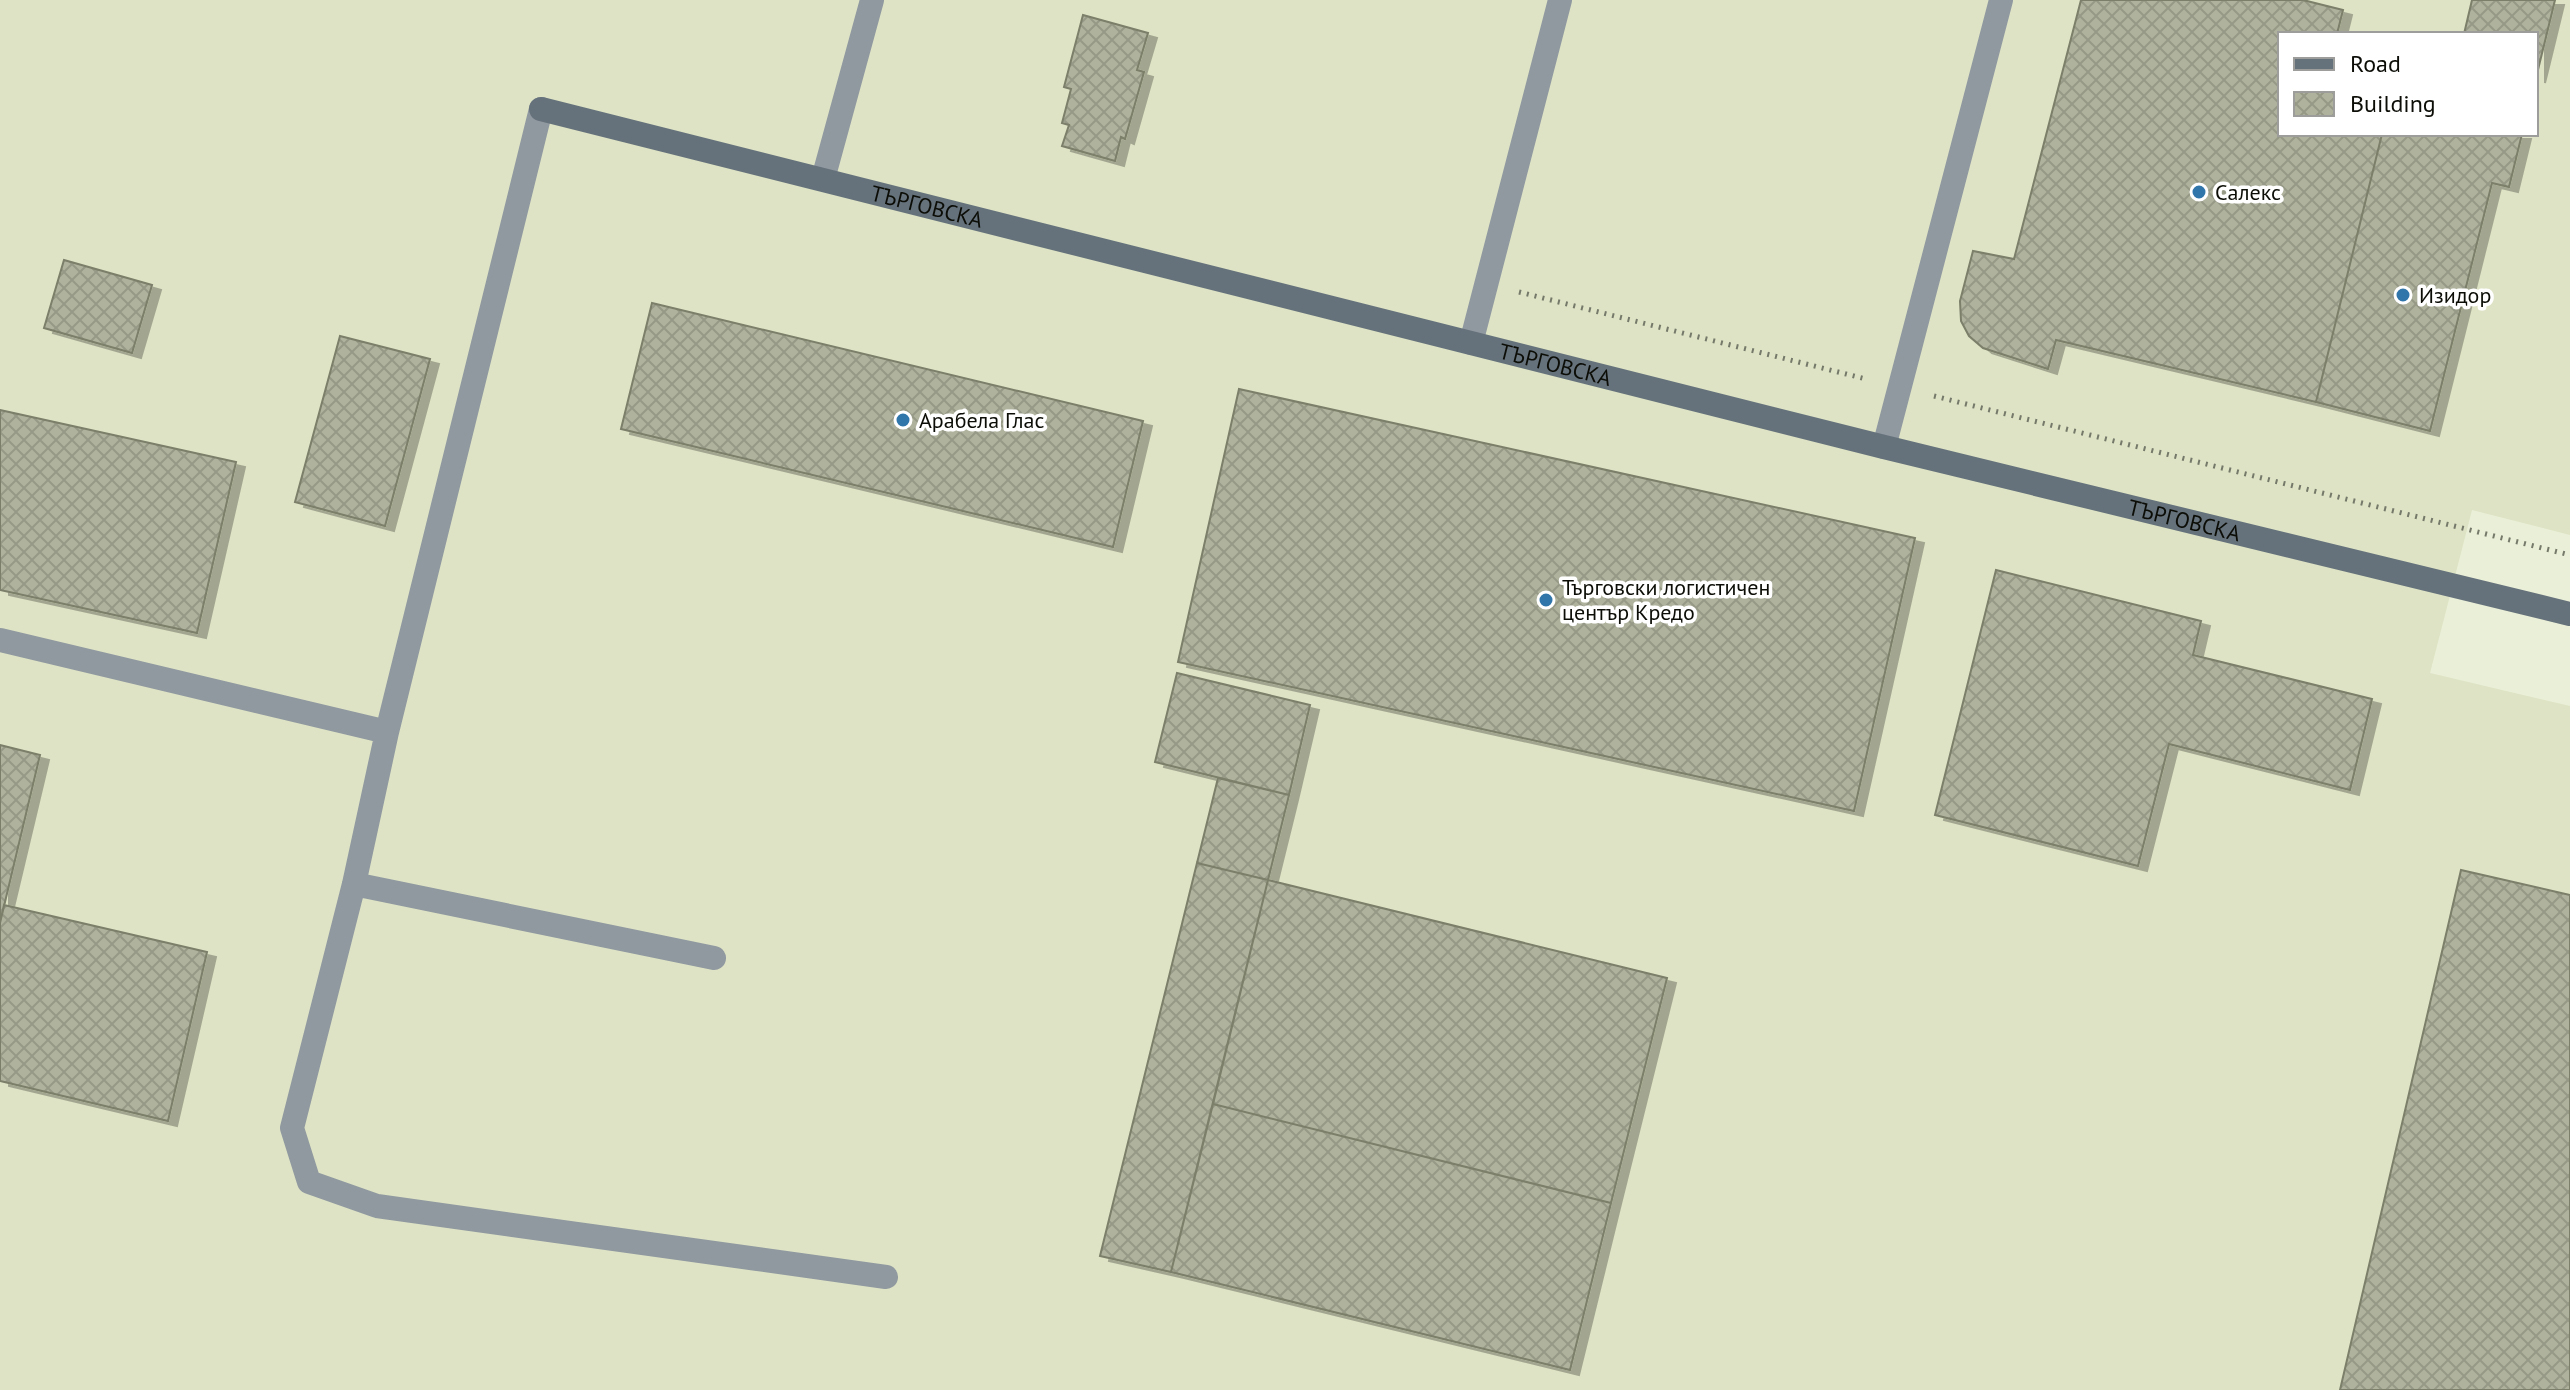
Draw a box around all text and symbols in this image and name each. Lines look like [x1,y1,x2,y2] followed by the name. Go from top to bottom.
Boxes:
[2278,32,2538,136] legend
[2350,48,2401,79] text: Road
[2350,88,2436,119] text: Building
[2215,178,2281,206] place label: Салекс
[868,179,986,234] street label: ТЪРГОВСКА
[2190,183,2208,201] marker: Салекс
[2419,281,2491,309] place label: Изидор
[2394,286,2412,304] marker: Изидор
[1496,337,1615,392] street label: ТЪРГОВСКА
[919,406,1044,434] place label: Арабела Глас
[894,411,912,429] marker: Арабела Глас
[2125,493,2243,547] street label: ТЪРГОВСКА
[1562,573,1770,626] place label: Търговски логистичен център Кредо
[1537,591,1555,609] marker: Търговски логистичен център Кредо

